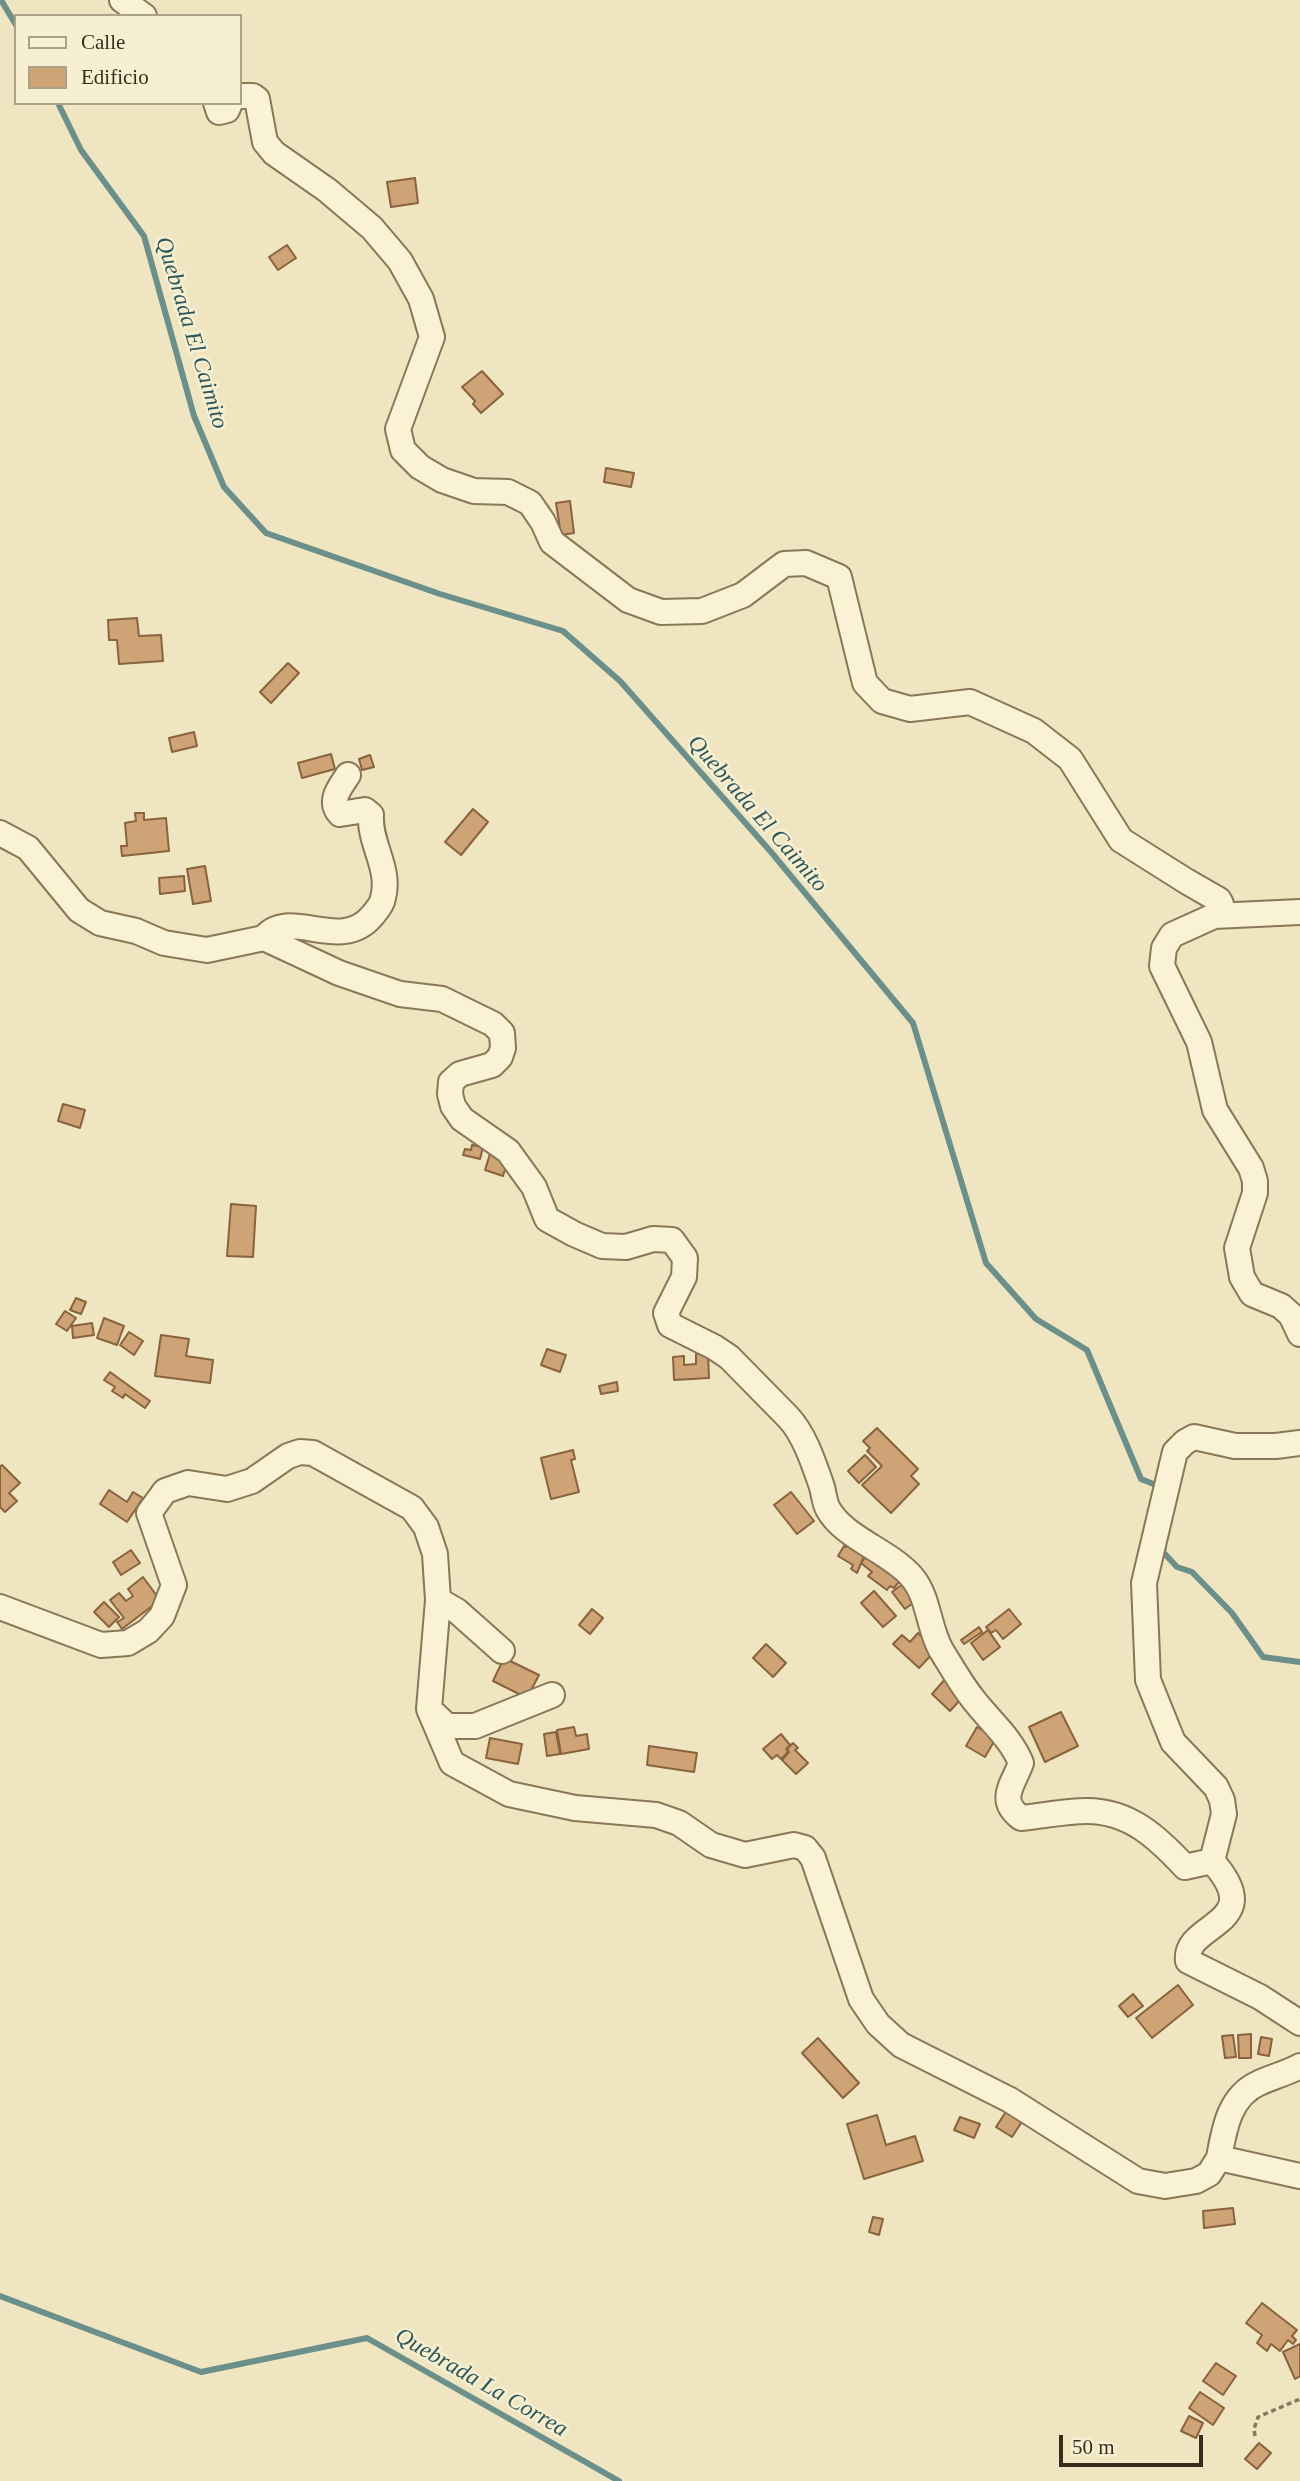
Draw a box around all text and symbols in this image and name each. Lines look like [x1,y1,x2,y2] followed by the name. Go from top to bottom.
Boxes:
[14,14,242,105] legend
[81,30,125,54] text: Calle
[81,65,149,89] text: Edificio
[149,234,233,432] water label: Quebrada El Caimito
[681,730,833,898] water label: Quebrada El Caimito
[390,2322,572,2444] water label: Quebrada La Correa
[1062,2422,1206,2466] scale bar
[1072,2435,1115,2459] text: 50 m

